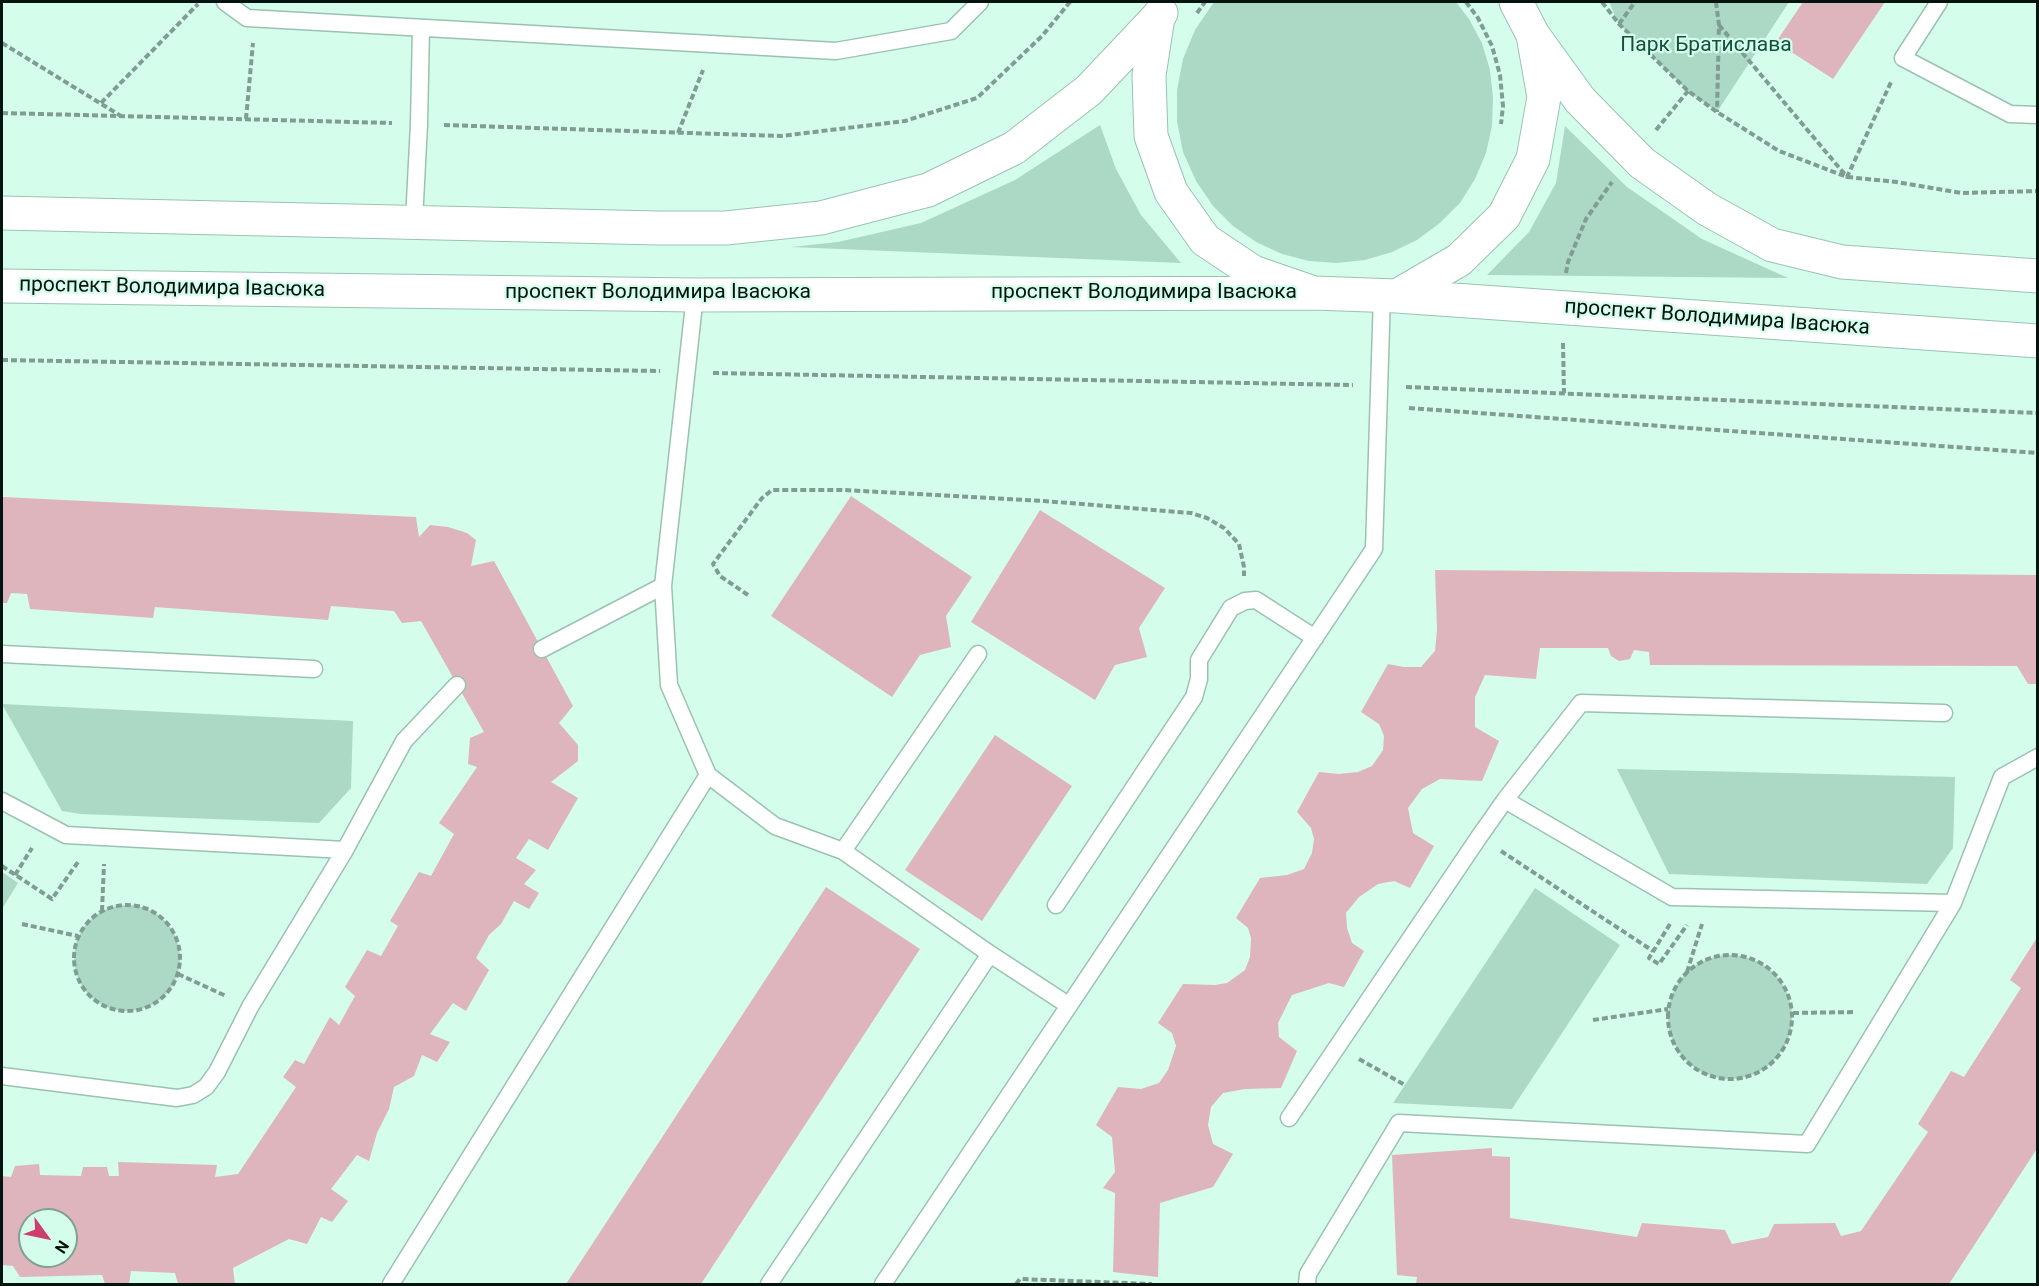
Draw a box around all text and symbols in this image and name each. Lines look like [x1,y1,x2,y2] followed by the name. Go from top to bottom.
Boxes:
[1620,33,1792,59] park label: Парк Братислава
[19,273,325,303] street label: проспект Володимира Івасюка
[505,280,811,306] street label: проспект Володимира Івасюка
[991,280,1297,306] street label: проспект Володимира Івасюка
[1563,295,1871,341] street label: проспект Володимира Івасюка
[18,1208,78,1268] north arrow
[51,1237,73,1257] text: N

